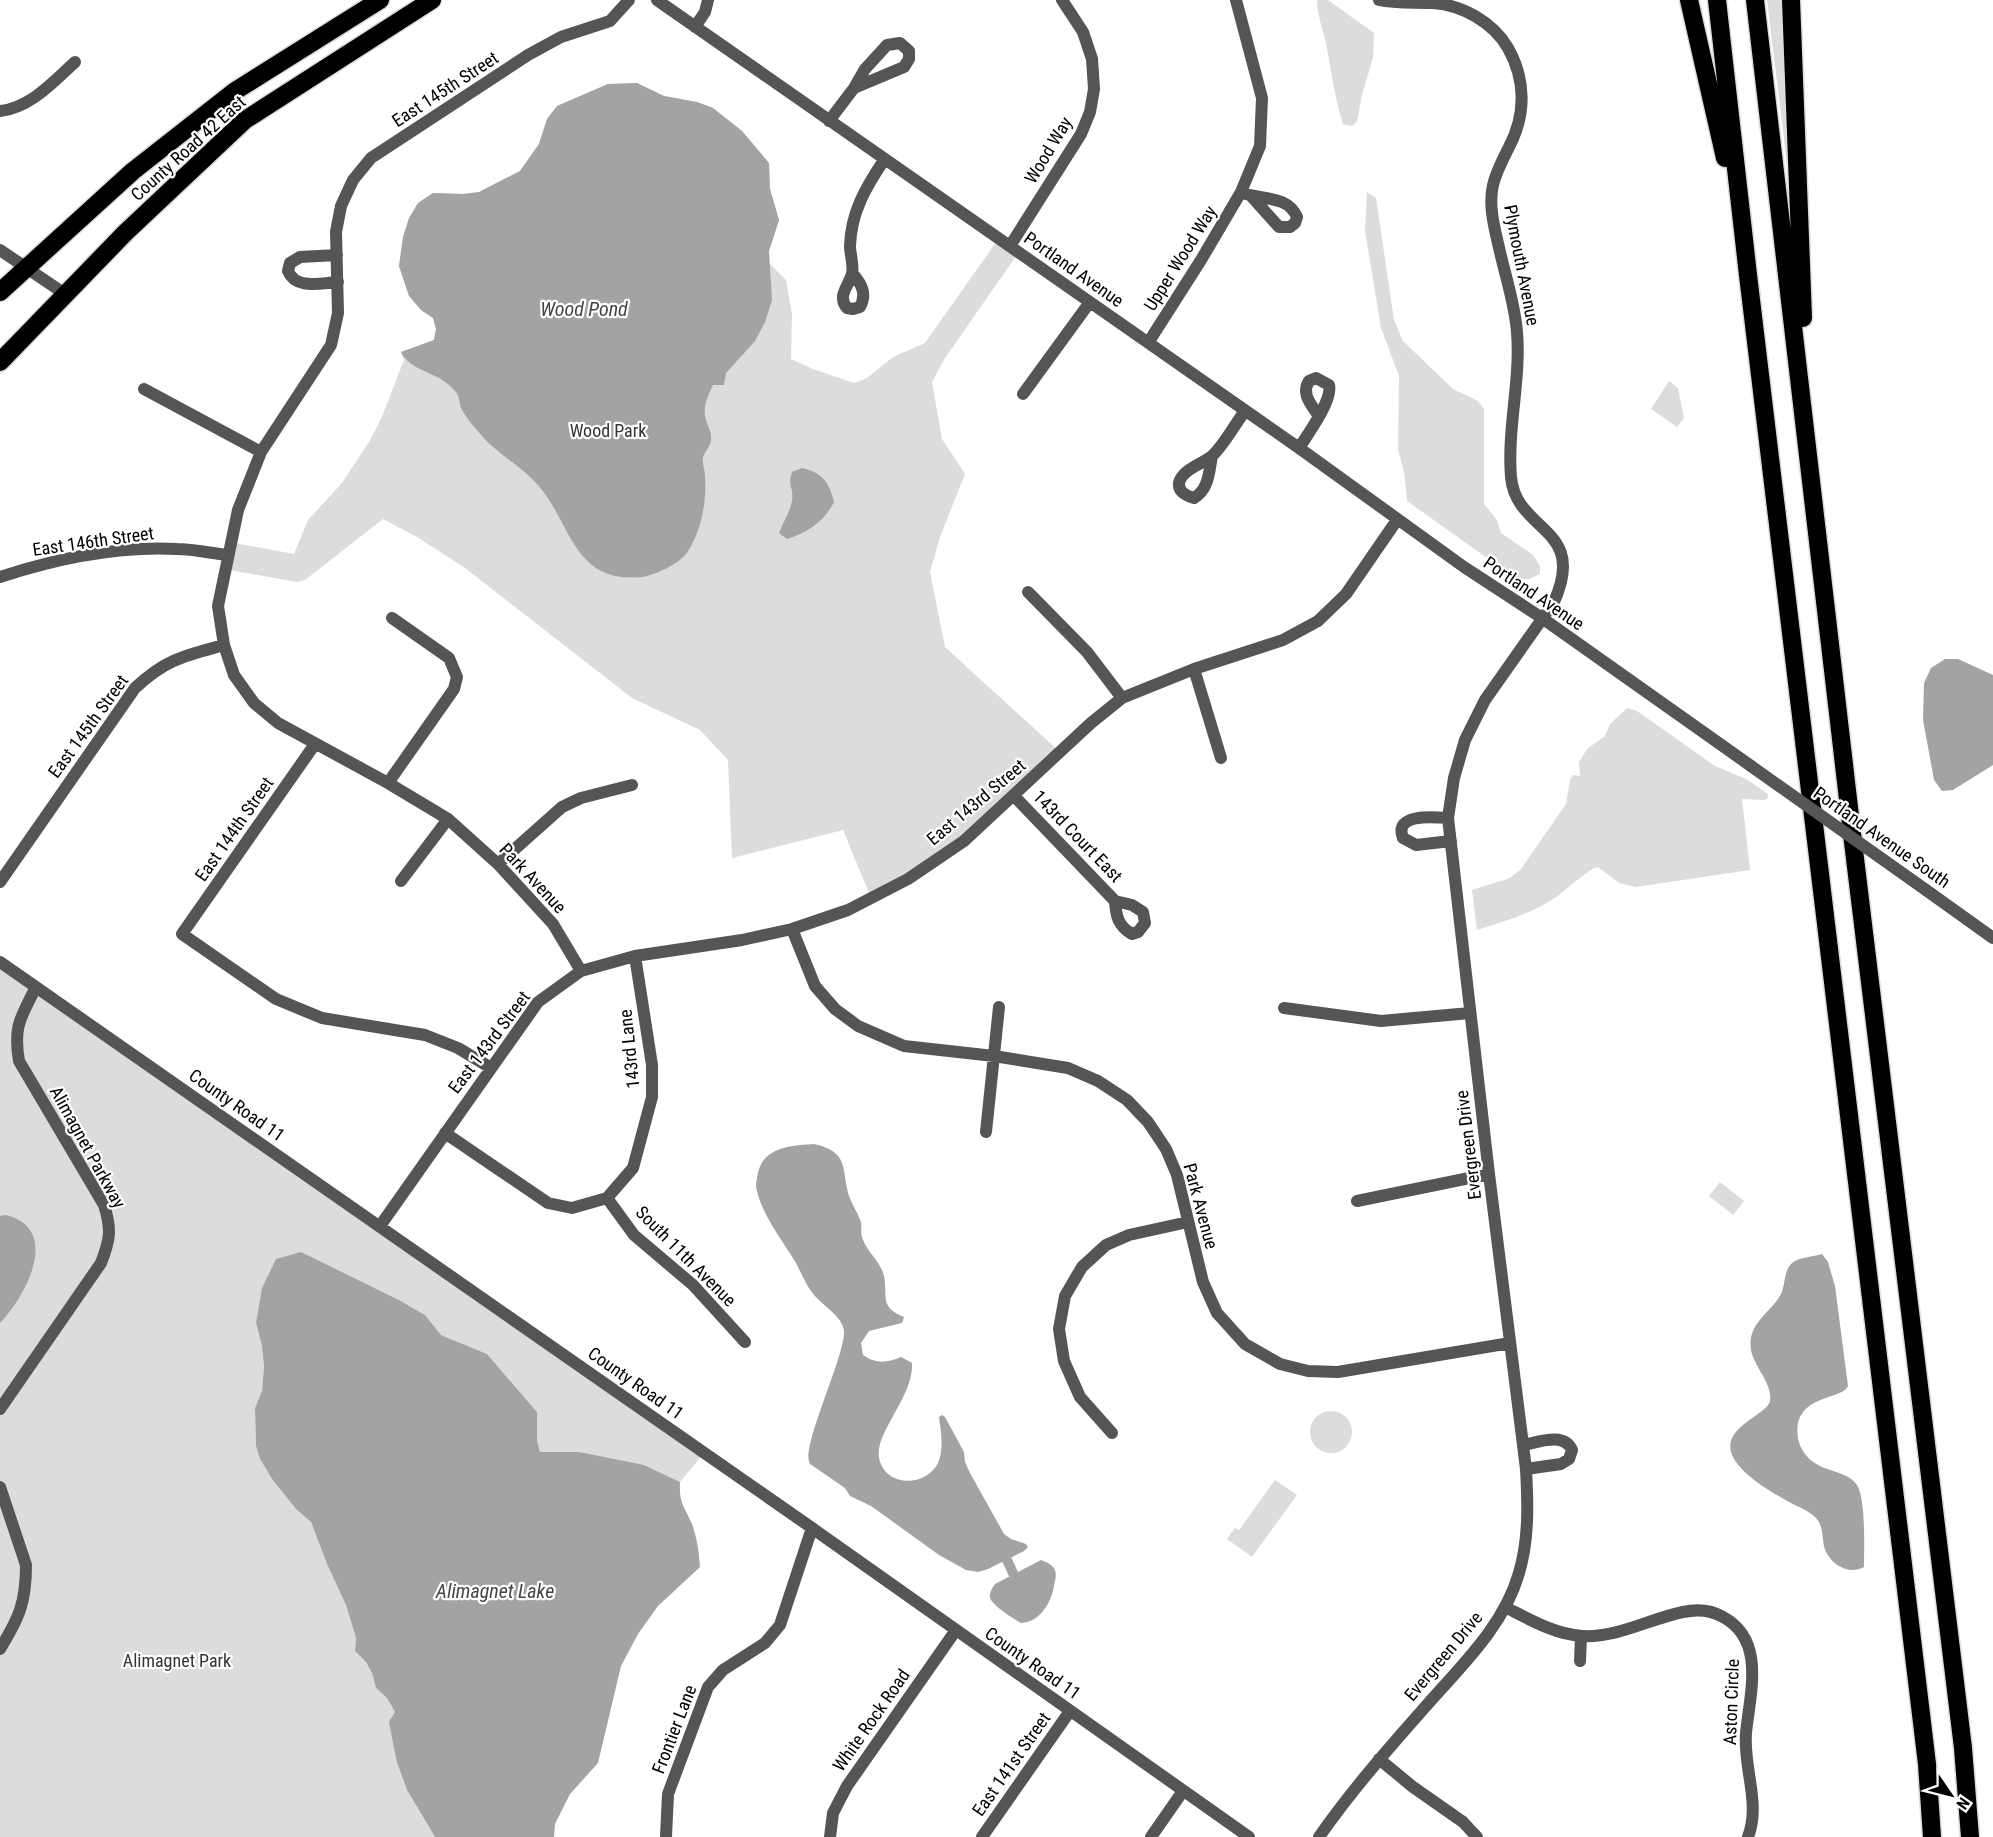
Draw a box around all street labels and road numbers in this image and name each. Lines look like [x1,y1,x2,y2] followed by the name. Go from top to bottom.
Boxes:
[388,47,502,131] street label: East 145th Street
[126,91,250,205] street label: County Road 42 East
[1020,112,1076,187] street label: Wood Way
[1139,201,1221,314] street label: Upper Wood Way
[1500,203,1544,327] street label: Plymouth Avenue
[1020,227,1128,311] street label: Portland Avenue
[31,522,155,560] street label: East 146th Street
[1480,552,1588,634] street label: Portland Avenue
[44,670,132,782] street label: East 145th Street
[922,755,1030,849] street label: East 143rd Street
[190,773,278,885] street label: East 144th Street
[1810,782,1954,892] street label: Portland Avenue South
[1029,786,1127,886] street label: 143rd Court East
[495,839,571,917] street label: Park Avenue
[444,987,534,1097] street label: East 143rd Street
[614,1008,644,1090] street label: 143rd Lane
[185,1064,289,1146] street label: County Road 11
[46,1082,130,1212] street label: Alimagnet Parkway
[1451,1089,1485,1201] street label: Evergreen Drive
[1179,1161,1223,1251] street label: Park Avenue
[632,1202,740,1310] street label: South 11th Avenue
[584,1342,688,1424] street label: County Road 11
[1400,1607,1486,1705] street label: Evergreen Drive
[981,1622,1085,1704] street label: County Road 11
[1719,1659,1743,1745] street label: Aston Circle
[828,1665,914,1775] street label: White Rock Road
[647,1682,701,1776] street label: Frontier Lane
[967,1708,1055,1820] street label: East 141st Street

